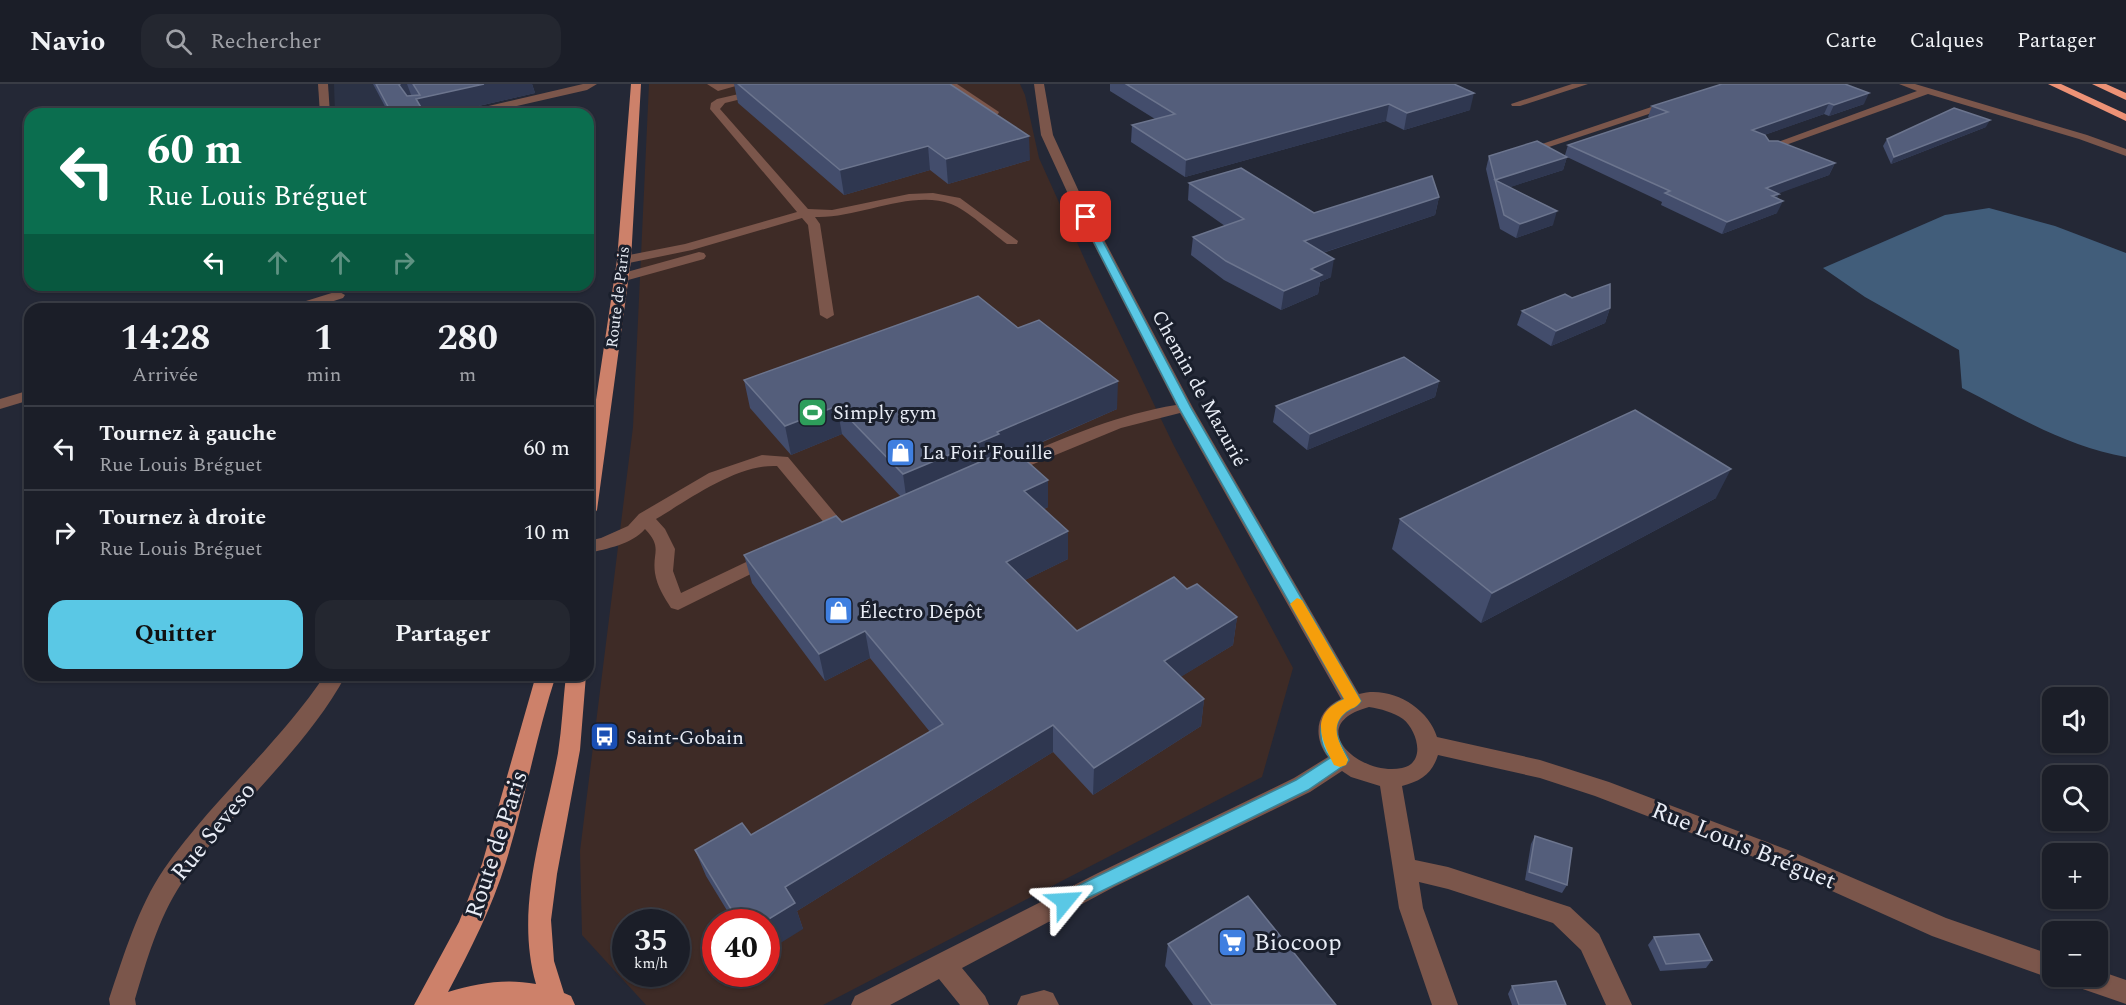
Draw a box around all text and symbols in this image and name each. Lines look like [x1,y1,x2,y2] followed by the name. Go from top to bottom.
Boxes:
[141,14,561,68] search box
[30,20,105,63] text: Navio
[162,25,195,58] icon: search
[210,25,321,58] text: Rechercher
[1825,25,1877,57] text: Carte
[1910,25,1984,57] text: Calques
[2017,25,2096,57] text: Partager
[147,119,242,182] text: 60 m
[48,132,126,210] icon: left
[147,176,368,218] text: Rue Louis Bréguet
[1060,191,1111,242] pin
[1069,200,1102,233] icon: arrive
[600,245,636,349] street label: Route de Paris
[198,246,231,279] icon: left
[261,246,294,279] icon: ahead
[324,246,357,279] icon: ahead
[387,246,420,279] icon: right
[1144,305,1255,473] street label: Chemin de Mazurié
[120,311,210,366] text: 14:28
[314,311,334,366] text: 1
[437,311,498,366] text: 280
[132,360,198,390] text: Arrivée
[306,360,341,390] text: min
[459,360,476,390] text: m
[796,396,828,428] sports icon: Simply gym
[833,398,937,428] place label: Simply gym
[99,417,277,450] text: Tournez à gauche
[48,432,81,465] icon: left
[524,432,570,465] text: 60 m
[885,436,917,468] shop icon: La Foir'Fouille
[922,438,1053,468] place label: La Foir'Fouille
[99,450,262,480] text: Rue Louis Bréguet
[99,501,266,534] text: Tournez à droite
[48,516,81,549] icon: right
[524,516,570,549] text: 10 m
[99,534,262,564] text: Rue Louis Bréguet
[822,595,854,627] shop icon: Électro Dépôt
[859,597,983,627] place label: Électro Dépôt
[48,600,303,669] button: Quitter
[315,600,570,669] button: Partager
[2042,687,2108,987] map controls
[2042,687,2108,753] button: sound
[589,721,621,753] bus stop icon: Saint-Gobain
[626,723,744,753] place label: Saint-Gobain
[2042,765,2108,831] button: search
[456,766,538,923] street label: Route de Paris
[163,774,265,889] street label: Rue Seveso
[1646,793,1841,899] street label: Rue Louis Bréguet
[2042,843,2108,909] button: +
[1033,869,1097,933] position arrow
[702,909,780,987] speed limit sign: 40
[634,918,668,964] text: 35
[2042,921,2108,987] button: −
[1254,925,1342,961] place label: Biocoop
[1217,926,1249,958] supermarket icon: Biocoop
[634,952,668,975] text: km/h

